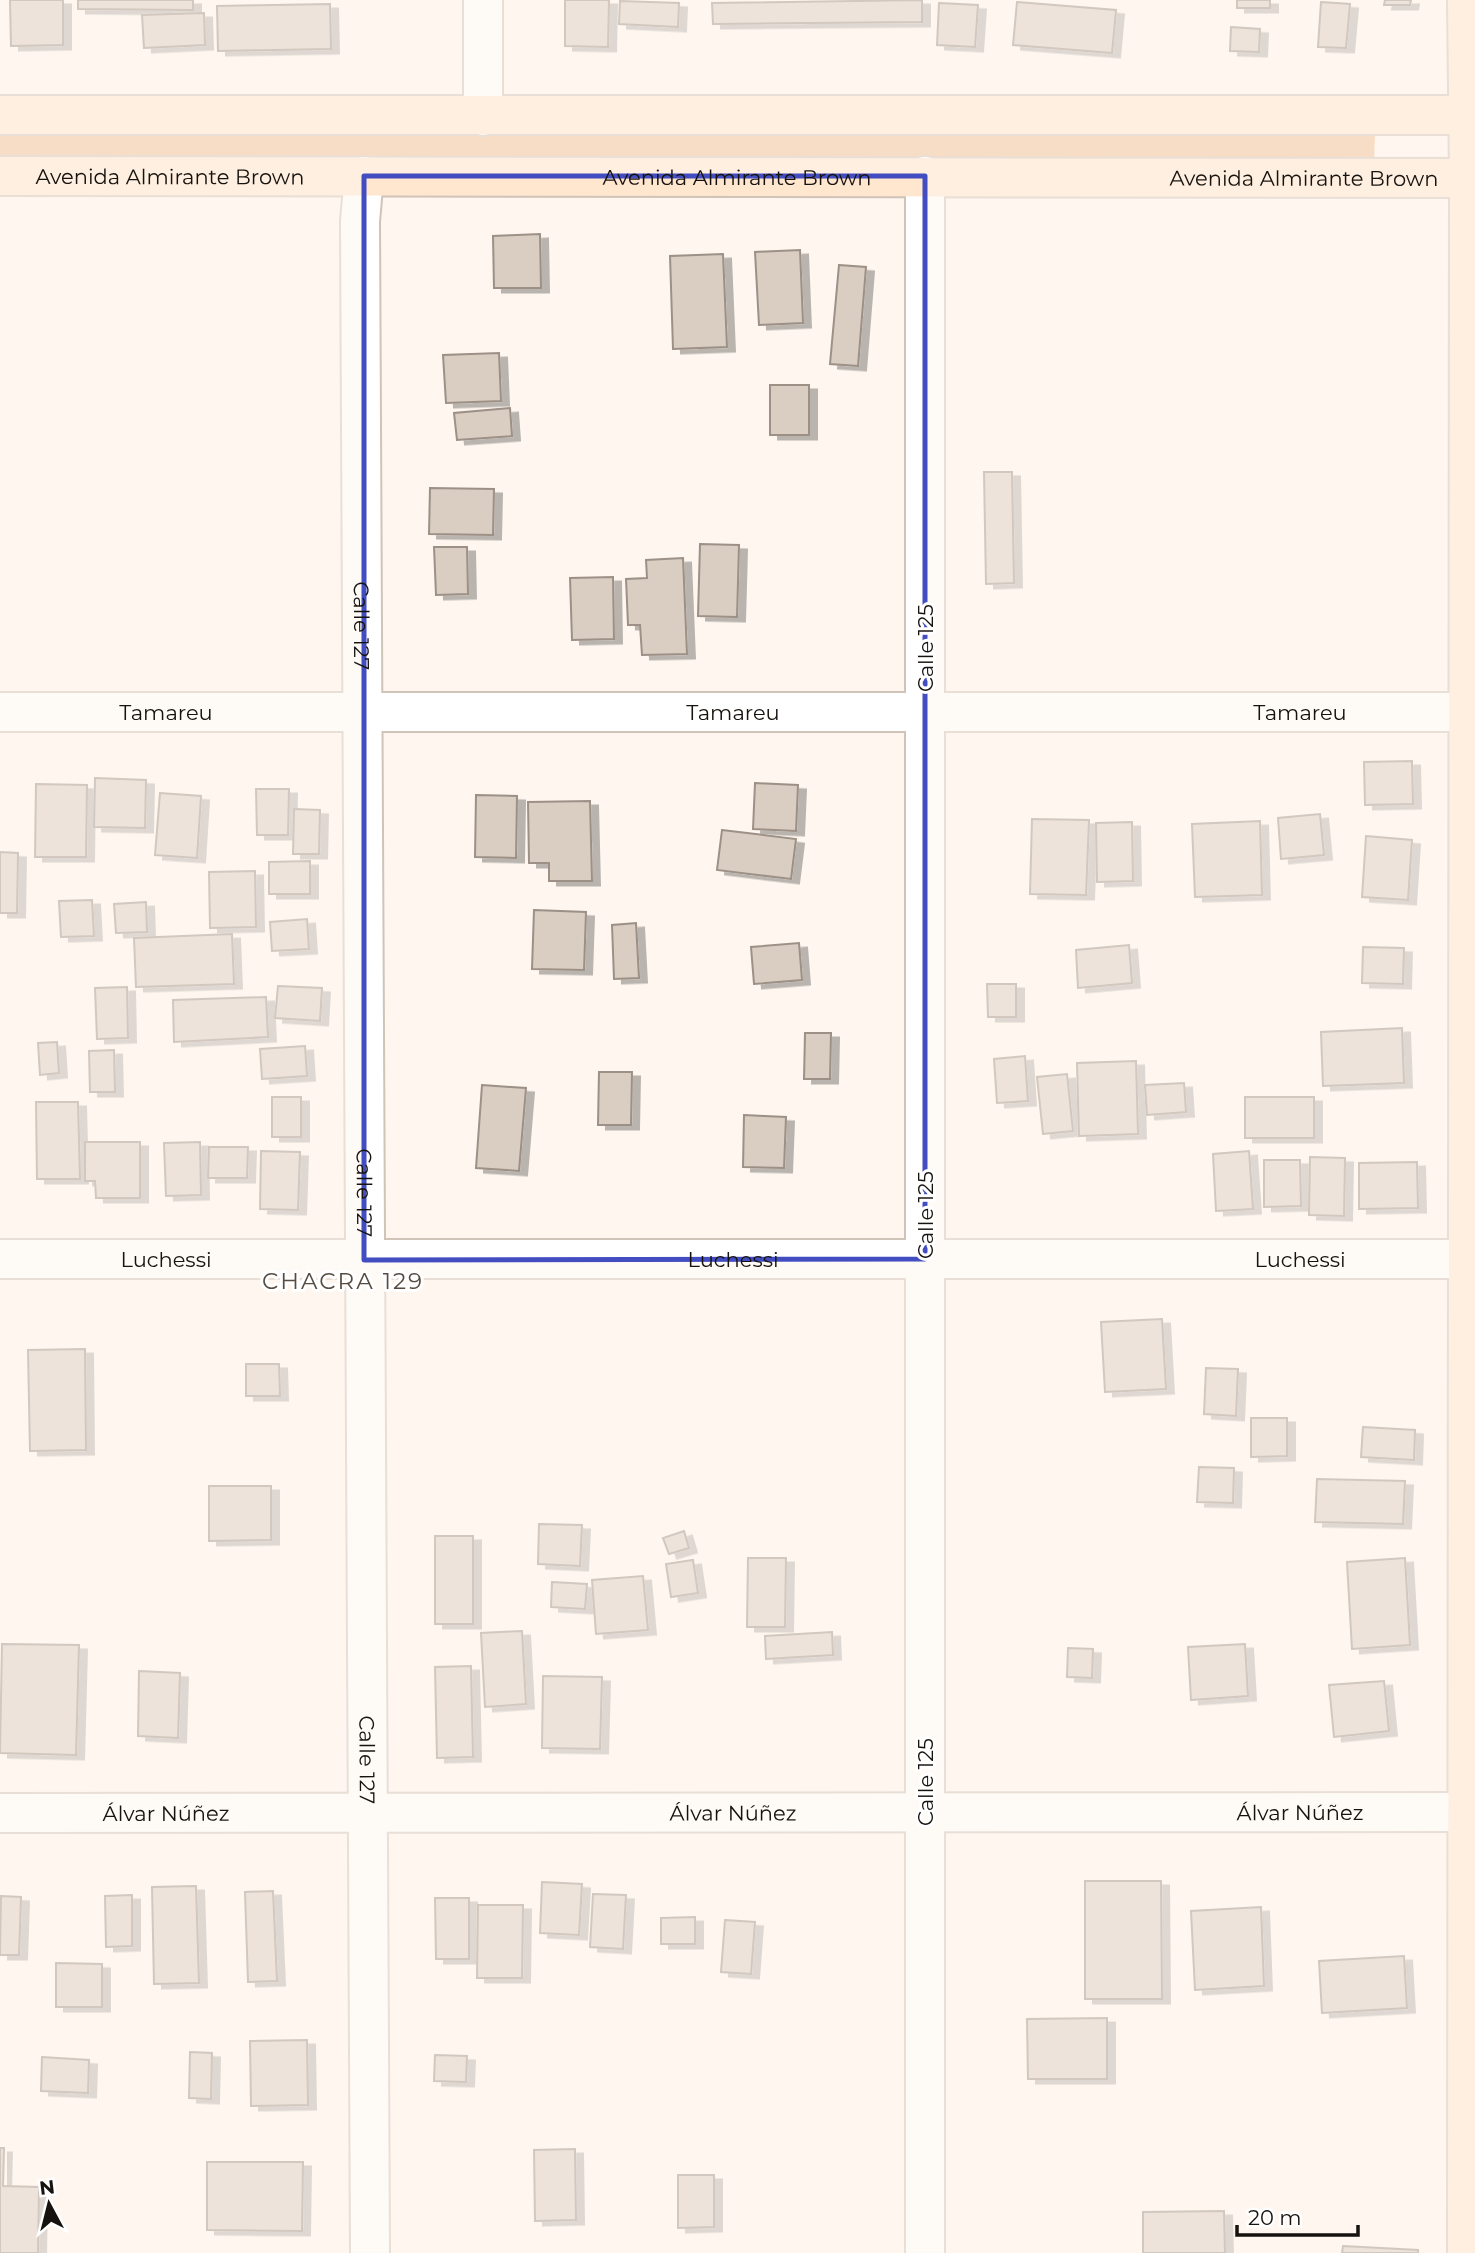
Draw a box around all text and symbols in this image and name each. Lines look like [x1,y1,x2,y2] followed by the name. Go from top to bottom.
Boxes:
[35,164,305,189] street label: Avenida Almirante Brown
[602,164,872,190] street label: Avenida Almirante Brown
[1169,165,1439,190] street label: Avenida Almirante Brown
[349,582,375,670] street label: Calle 127
[913,604,938,692] street label: Calle 125
[119,700,213,725] street label: Tamareu
[686,700,780,725] street label: Tamareu
[1253,700,1347,725] street label: Tamareu
[352,1148,378,1237] street label: Calle 127
[913,1171,938,1259] street label: Calle 125
[120,1247,212,1272] street label: Luchessi
[687,1247,779,1272] street label: Luchessi
[1254,1247,1346,1272] street label: Luchessi
[262,1267,424,1295] district label: CHACRA 129
[355,1715,380,1804] street label: Calle 127
[913,1738,938,1826] street label: Calle 125
[103,1800,229,1825] street label: Álvar Núñez
[670,1800,796,1825] street label: Álvar Núñez
[1237,1800,1363,1825] street label: Álvar Núñez
[14,2169,84,2239] north arrow
[38,2175,56,2200] text: N
[1237,2194,1358,2238] scale bar
[1248,2205,1302,2230] text: 20 m

